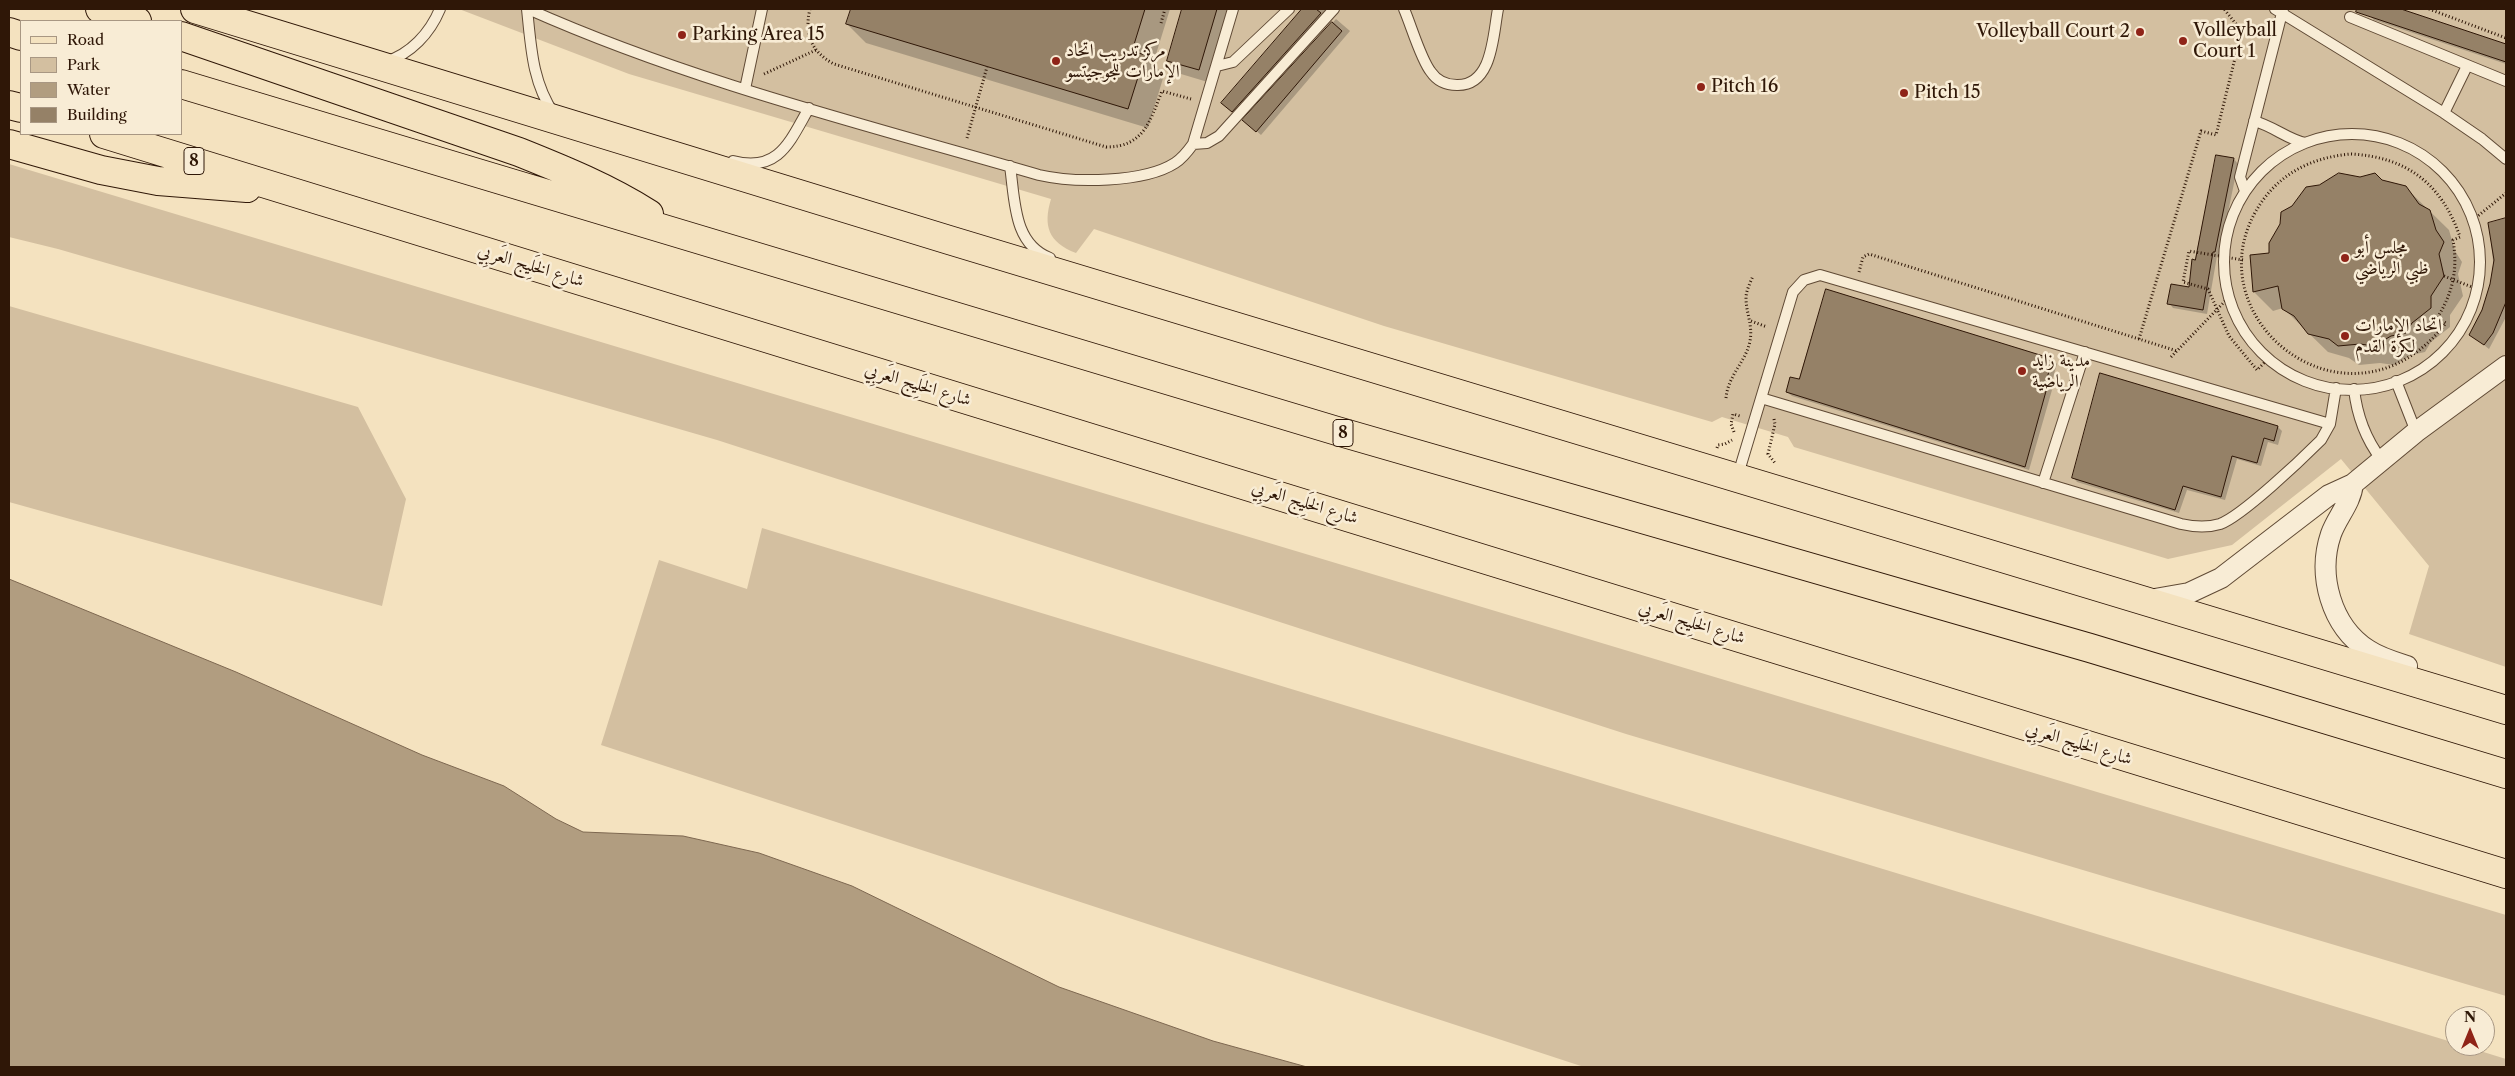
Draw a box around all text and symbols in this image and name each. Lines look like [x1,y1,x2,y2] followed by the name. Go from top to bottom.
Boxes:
[20,20,182,135] legend
[2193,20,2277,62] place label: Volleyball Court 1
[1976,21,2130,43] place label: Volleyball Court 2
[692,24,825,46] place label: Parking Area 15
[2134,26,2146,38] marker: Volleyball Court 2
[676,29,688,41] marker: Parking Area 15
[67,30,104,49] text: Road
[2177,35,2189,47] marker: Volleyball Court 1
[1066,40,1180,82] place label: مركز تدريب اتحاد الإمارات للجوجيتسو
[67,55,100,74] text: Park
[1050,55,1062,67] marker: مركز تدريب اتحاد الإمارات للجوجيتسو
[1711,76,1778,98] place label: Pitch 16
[67,80,110,99] text: Water
[1695,81,1707,93] marker: Pitch 16
[1914,82,1981,104] place label: Pitch 15
[1898,87,1910,99] marker: Pitch 15
[67,105,127,124] text: Building
[184,148,204,175] road number: 8
[2355,237,2429,280] place label: مجلس أبو ظبي الرياضي
[475,240,587,292] street label: شارع الخَلِيج العَربِي
[2339,252,2351,264] marker: مجلس أبو ظبي الرياضي
[2355,315,2442,358] place label: اتحاد الإمارات لكرة القدم
[2339,330,2351,342] marker: اتحاد الإمارات لكرة القدم
[2032,350,2090,392] place label: مدينة زايد الرياضية
[862,359,974,411] street label: شارع الخَلِيج العَربِي
[2016,365,2028,377] marker: مدينة زايد الرياضية
[1333,419,1353,446] road number: 8
[1249,477,1361,529] street label: شارع الخَلِيج العَربِي
[1636,597,1748,649] street label: شارع الخَلِيج العَربِي
[2023,718,2135,770] street label: شارع الخَلِيج العَربِي
[2445,1006,2495,1056] north arrow
[2464,1008,2476,1026] text: N

